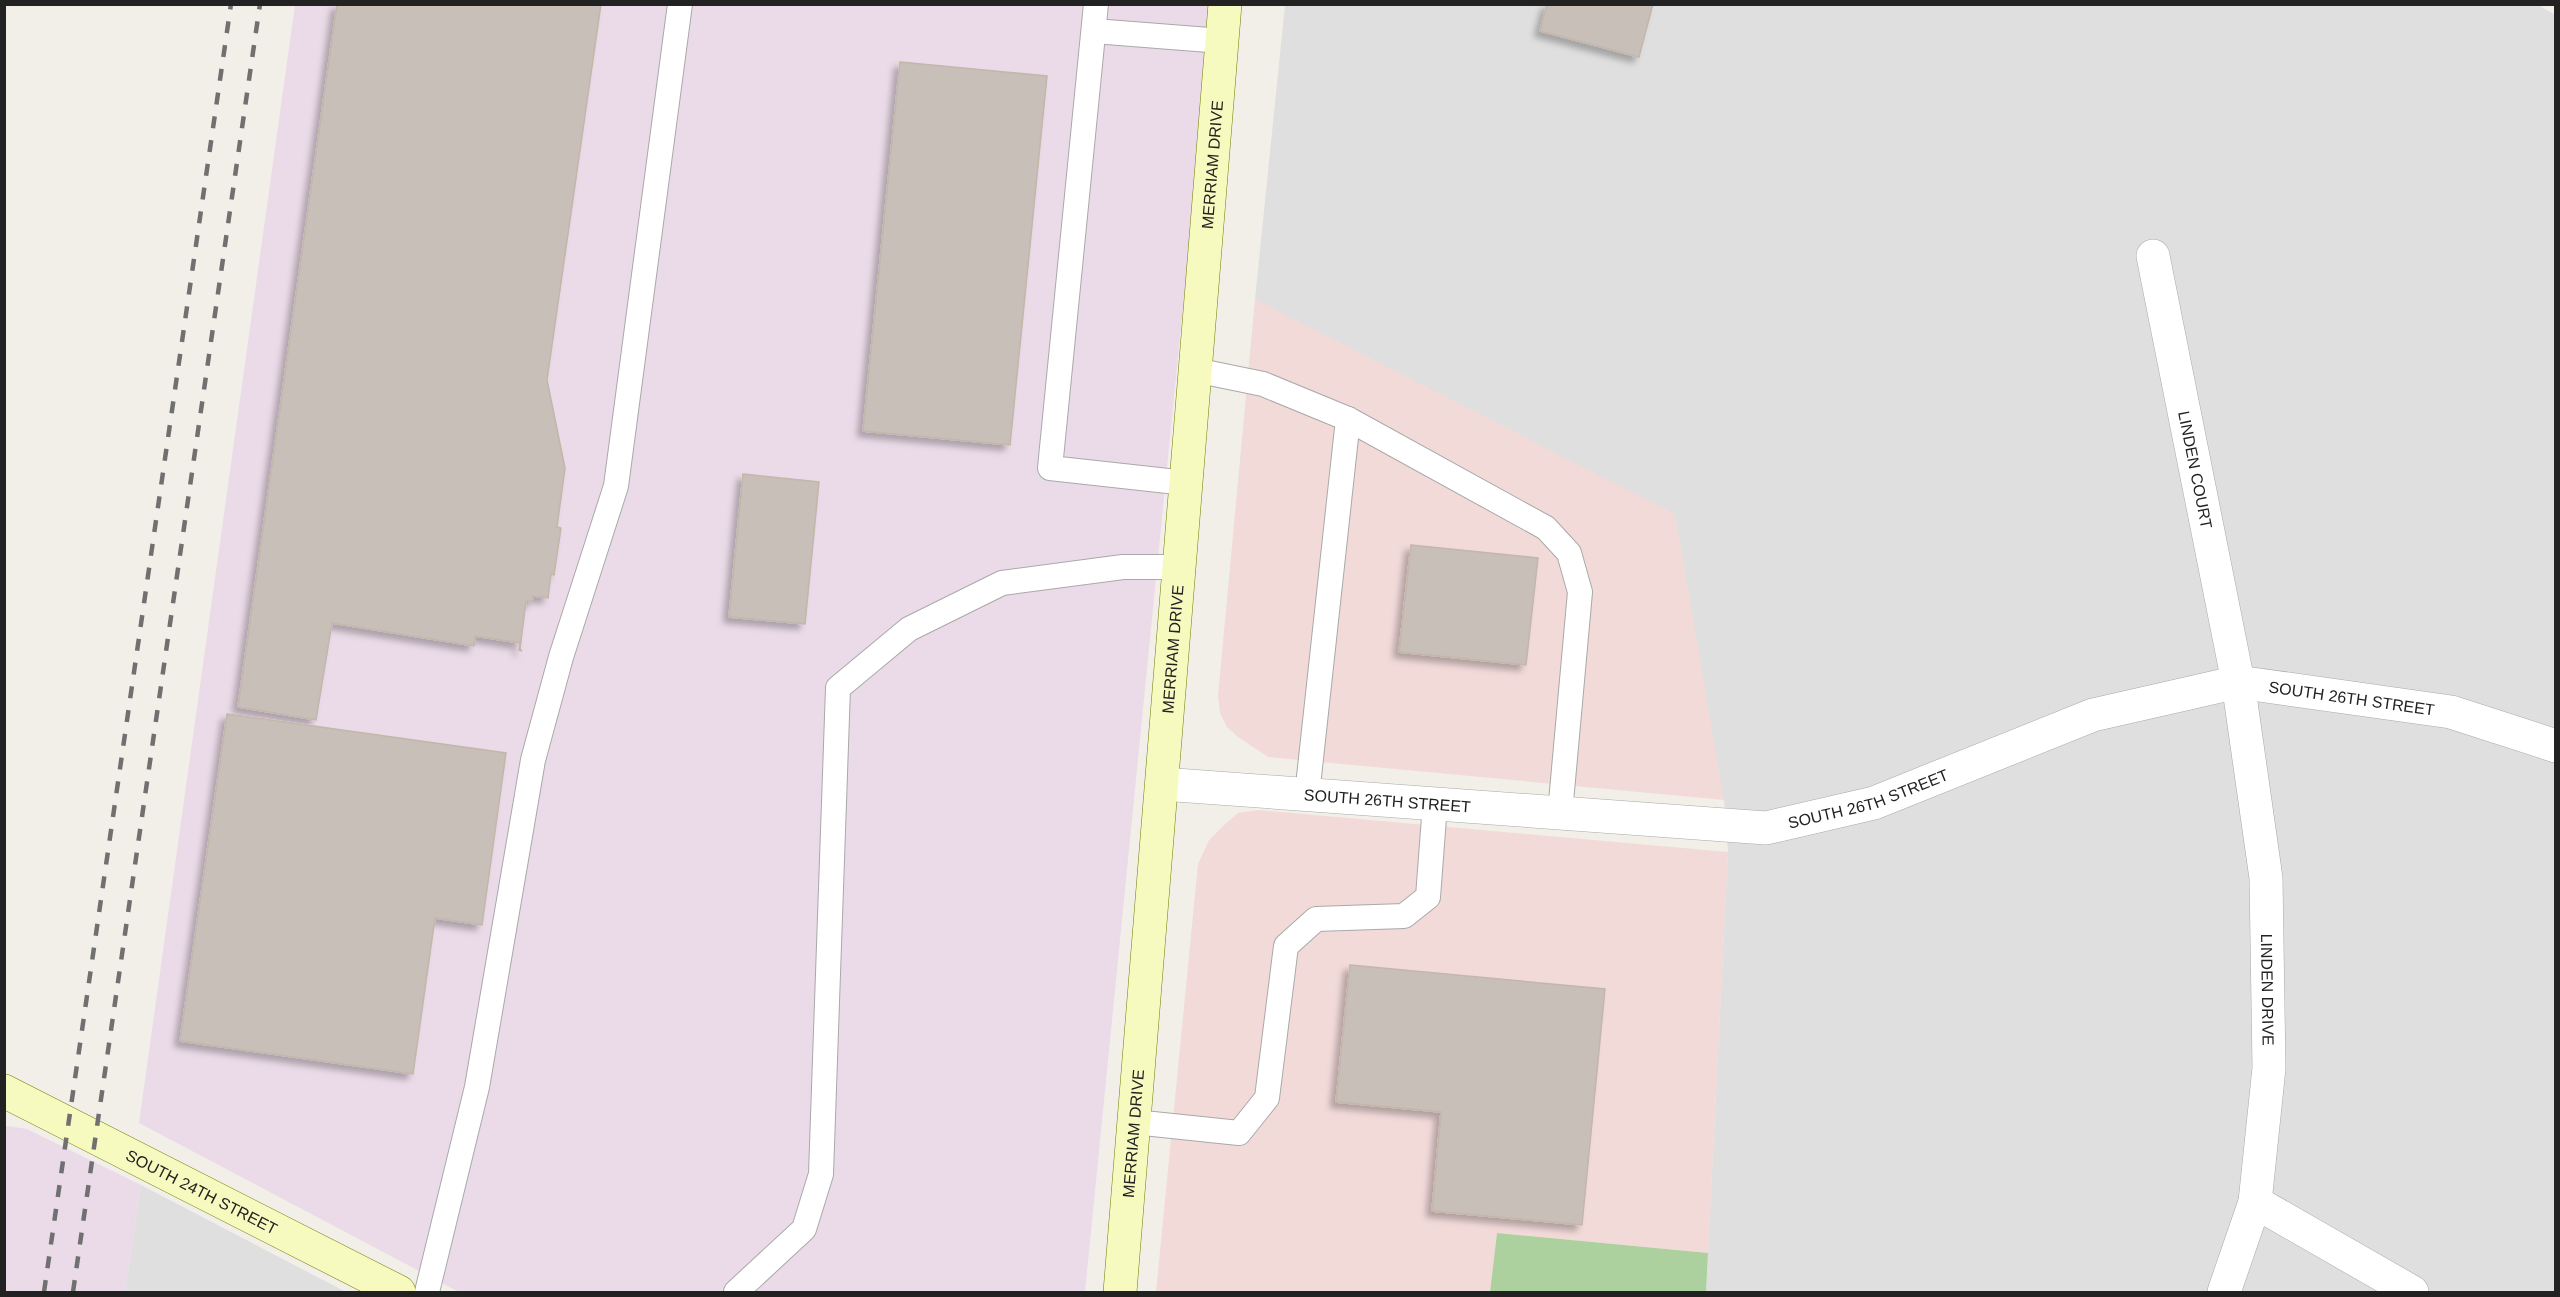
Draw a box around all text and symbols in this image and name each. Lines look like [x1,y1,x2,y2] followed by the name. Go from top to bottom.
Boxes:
[1199,100,1226,230] street label: MERRIAM DRIVE
[2175,409,2215,531] street label: LINDEN COURT
[1159,584,1187,714] street label: MERRIAM DRIVE
[2268,678,2436,719] street label: SOUTH 26TH STREET
[1786,766,1951,832] street label: SOUTH 26TH STREET
[1303,786,1472,815] street label: SOUTH 26TH STREET
[2258,933,2277,1046] street label: LINDEN DRIVE
[1120,1069,1147,1199] street label: MERRIAM DRIVE
[123,1147,280,1238] street label: SOUTH 24TH STREET

